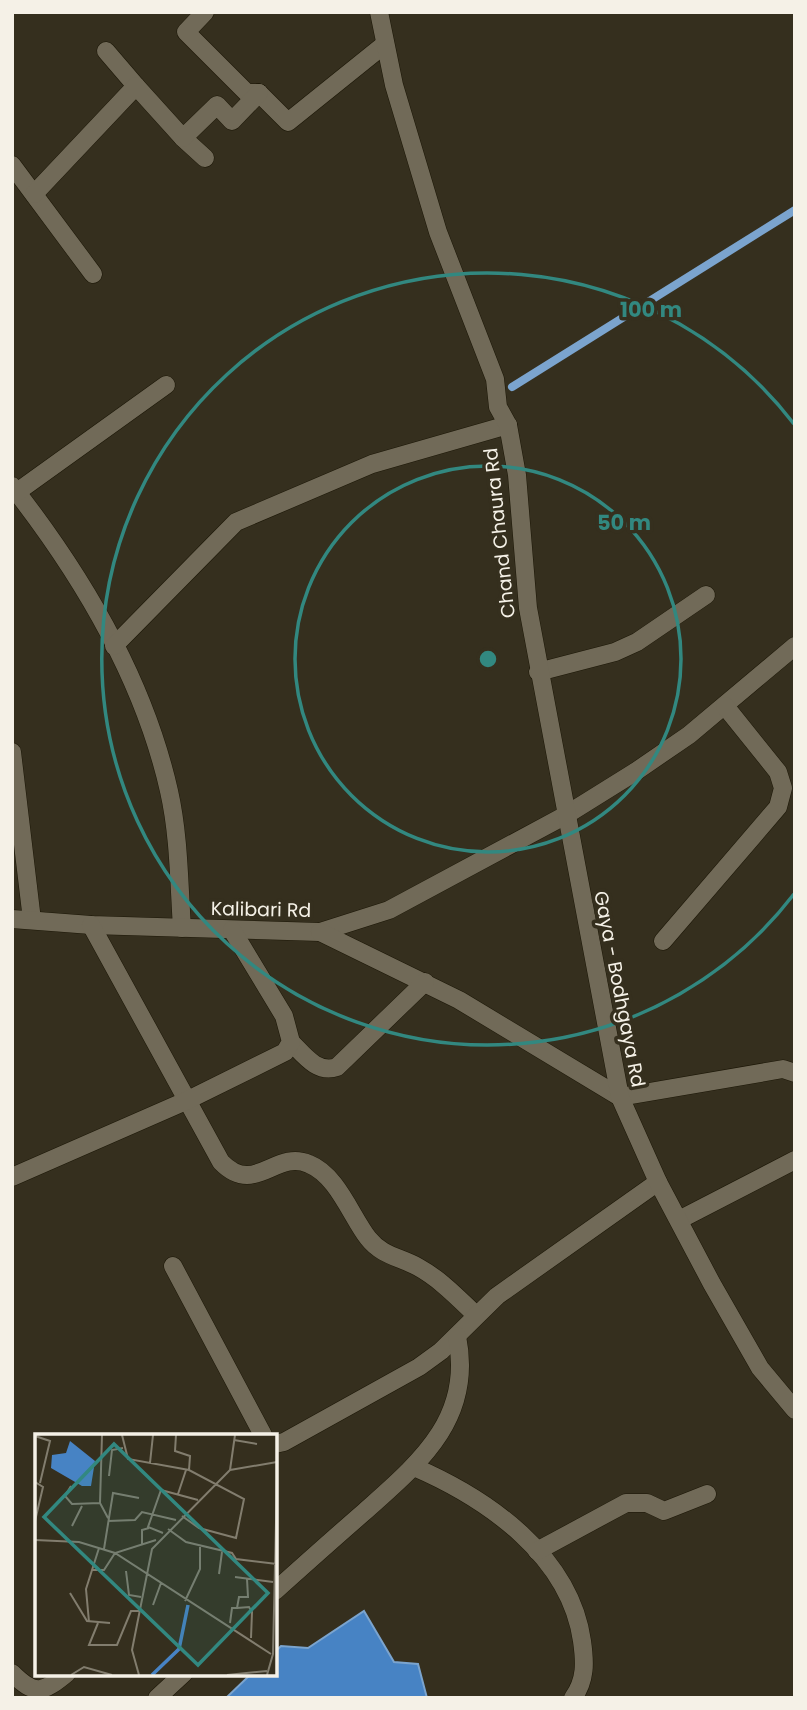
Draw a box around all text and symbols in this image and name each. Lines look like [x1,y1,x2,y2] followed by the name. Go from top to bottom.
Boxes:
[620,295,682,324] text: 100 m
[477,447,522,619] street label: Chand Chaura Rd
[597,508,651,537] text: 50 m
[476,647,500,671] centre of rings
[587,889,652,1089] street label: Gaya - Bodhgaya Rd
[211,895,311,924] street label: Kalibari Rd
[35,1434,276,1675] inset map

